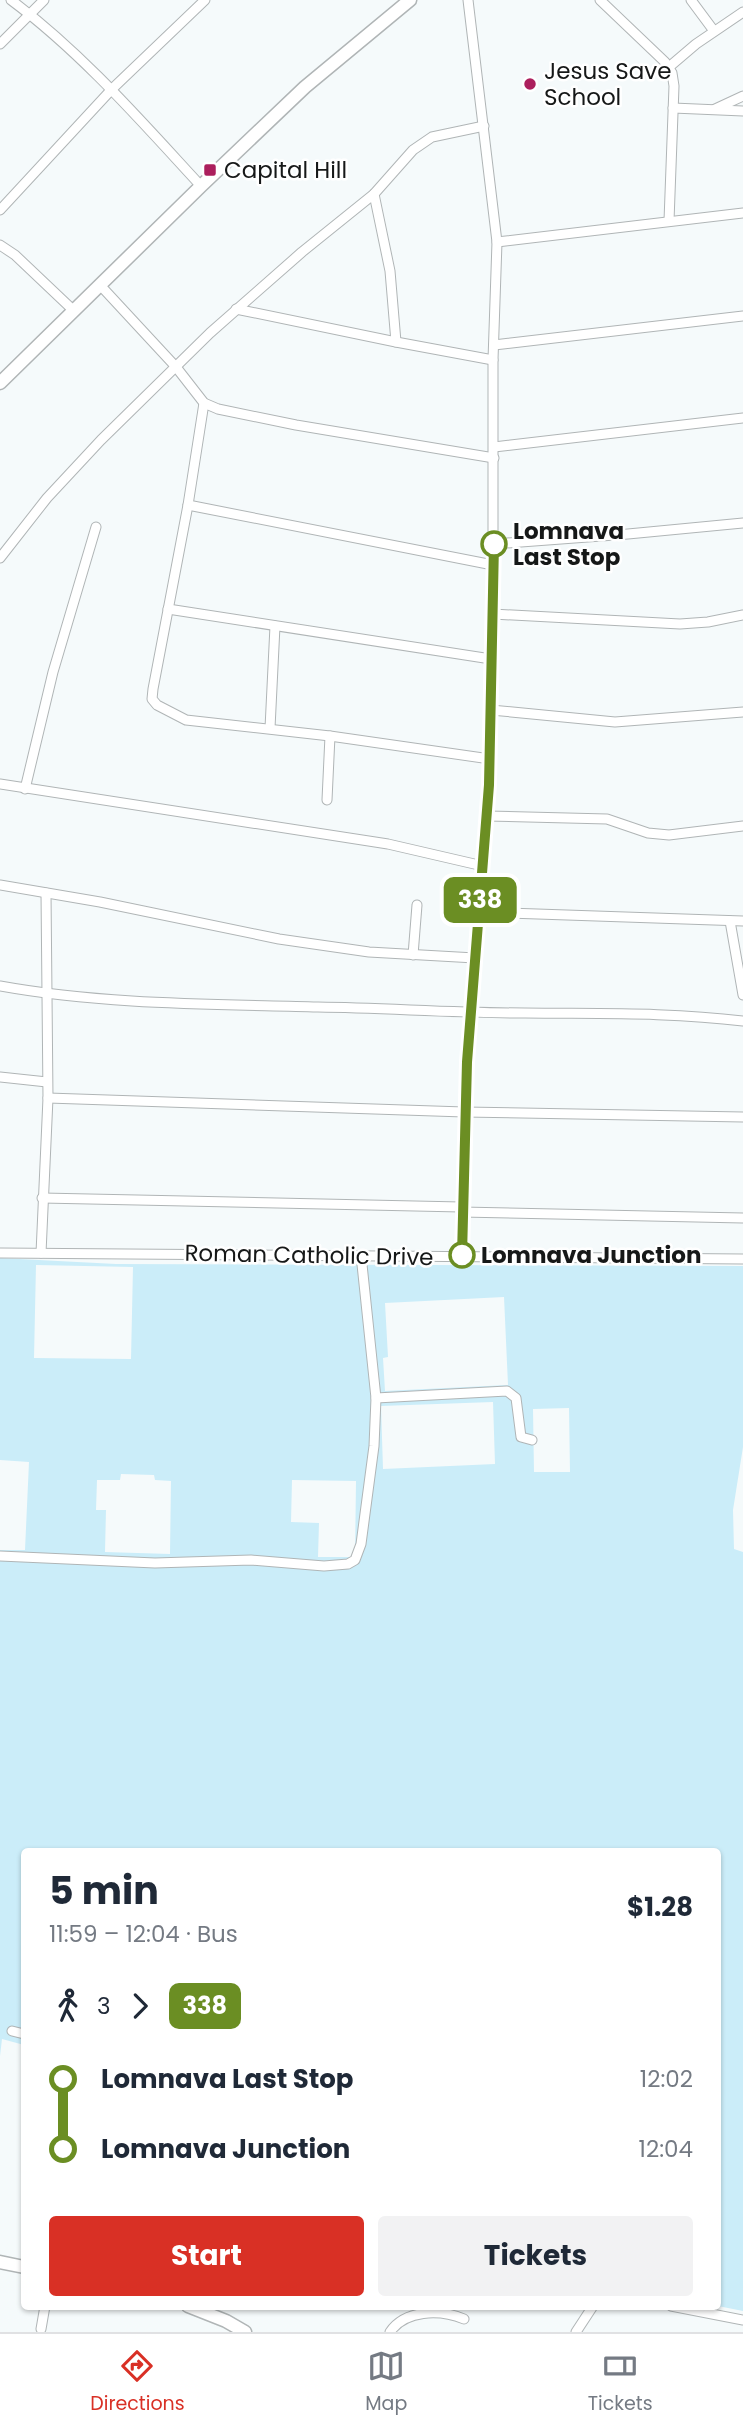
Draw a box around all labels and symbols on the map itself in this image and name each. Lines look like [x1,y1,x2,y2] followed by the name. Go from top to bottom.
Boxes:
[544,55,672,113] place label: Jesus Save School
[522,76,538,92] marker: Jesus Save School
[224,154,347,186] place label: Capital Hill
[202,162,218,178] marker: Capital Hill
[513,515,624,573] place label: Lomnava Last Stop
[481,531,507,557] marker: Lomnava Last Stop
[440,877,520,923] line badge: 338
[184,1237,434,1273] street label: Roman Catholic Drive
[481,1239,701,1271] place label: Lomnava Junction
[449,1242,475,1268] marker: Lomnava Junction

